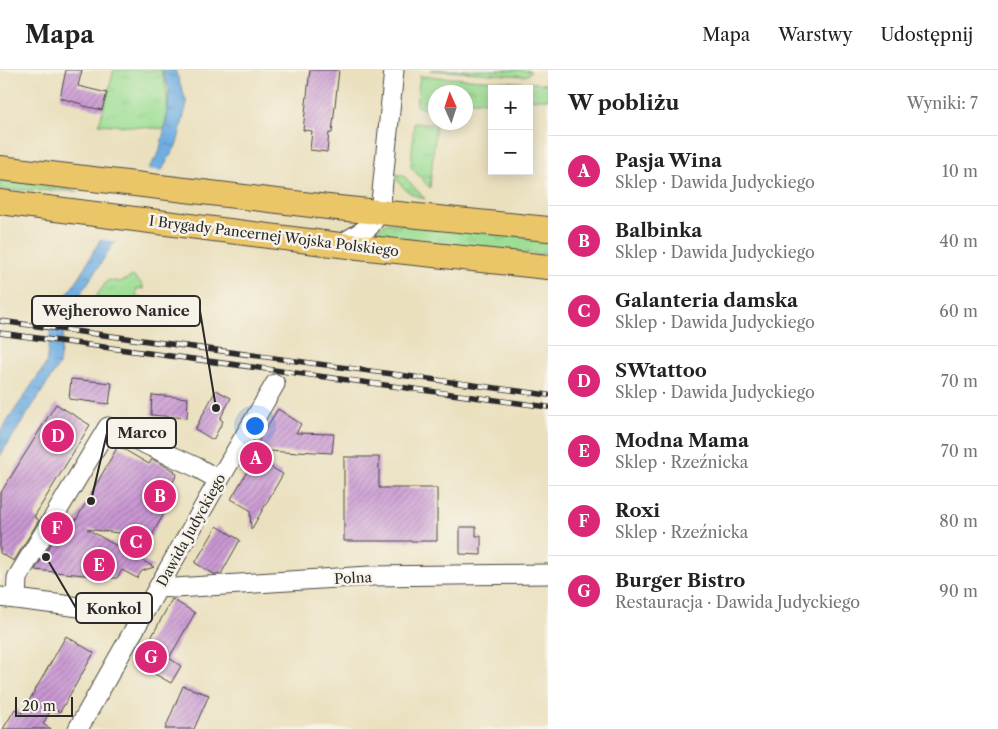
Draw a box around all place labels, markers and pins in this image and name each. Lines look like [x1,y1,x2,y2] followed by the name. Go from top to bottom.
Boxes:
[32,296,200,326] callout: Wejherowo Nanice
[42,417,74,455] pin: D
[107,418,176,448] callout: Marco
[240,439,272,477] pin: A
[144,477,176,515] pin: B
[41,509,73,547] pin: F
[120,523,152,561] pin: C
[83,546,115,584] pin: E
[76,593,152,623] callout: Konkol
[135,638,167,676] pin: G

